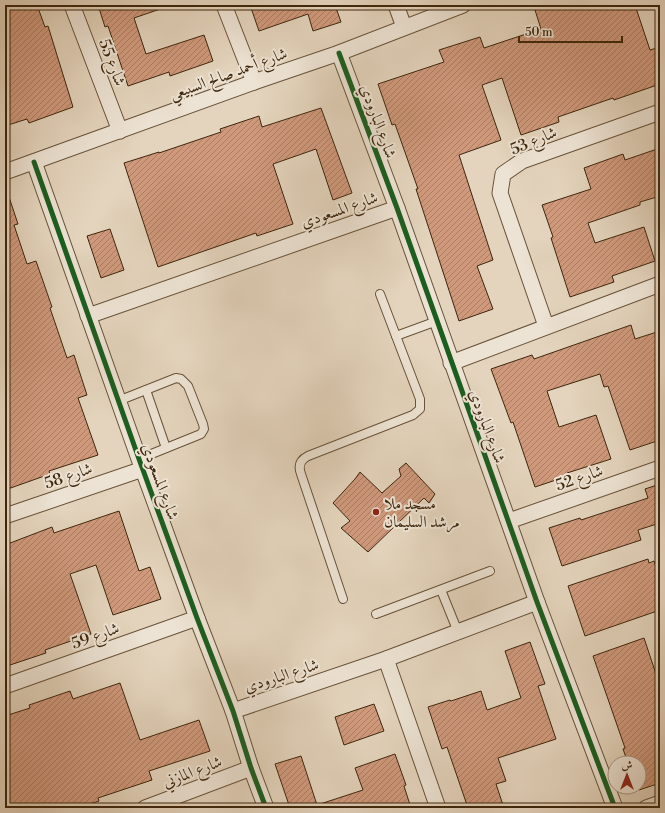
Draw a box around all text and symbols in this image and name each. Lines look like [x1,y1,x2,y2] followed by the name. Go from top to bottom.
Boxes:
[519,18,622,44] scale bar
[525,25,553,40] text: 50 m
[91,36,130,90] street label: شارع 55
[166,41,292,109] street label: شارع أحمد صالح السبيعي
[353,82,401,162] street label: شارع البارودي
[507,122,561,162] street label: شارع 53
[298,187,381,235] street label: شارع المسعودي
[462,387,510,467] street label: شارع البارودي
[134,440,183,523] street label: شارع المسعودي
[42,458,96,496] street label: شارع 58
[553,461,607,498] street label: شارع 52
[384,494,460,533] place label: مسجد ملا مرشد السليمان
[371,507,381,517] marker: مسجد ملا مرشد السليمان
[69,618,123,657] street label: شارع 59
[242,655,322,700] street label: شارع البارودي
[160,751,226,795] street label: شارع المازني
[607,755,647,795] north arrow
[622,759,633,773] text: ش

